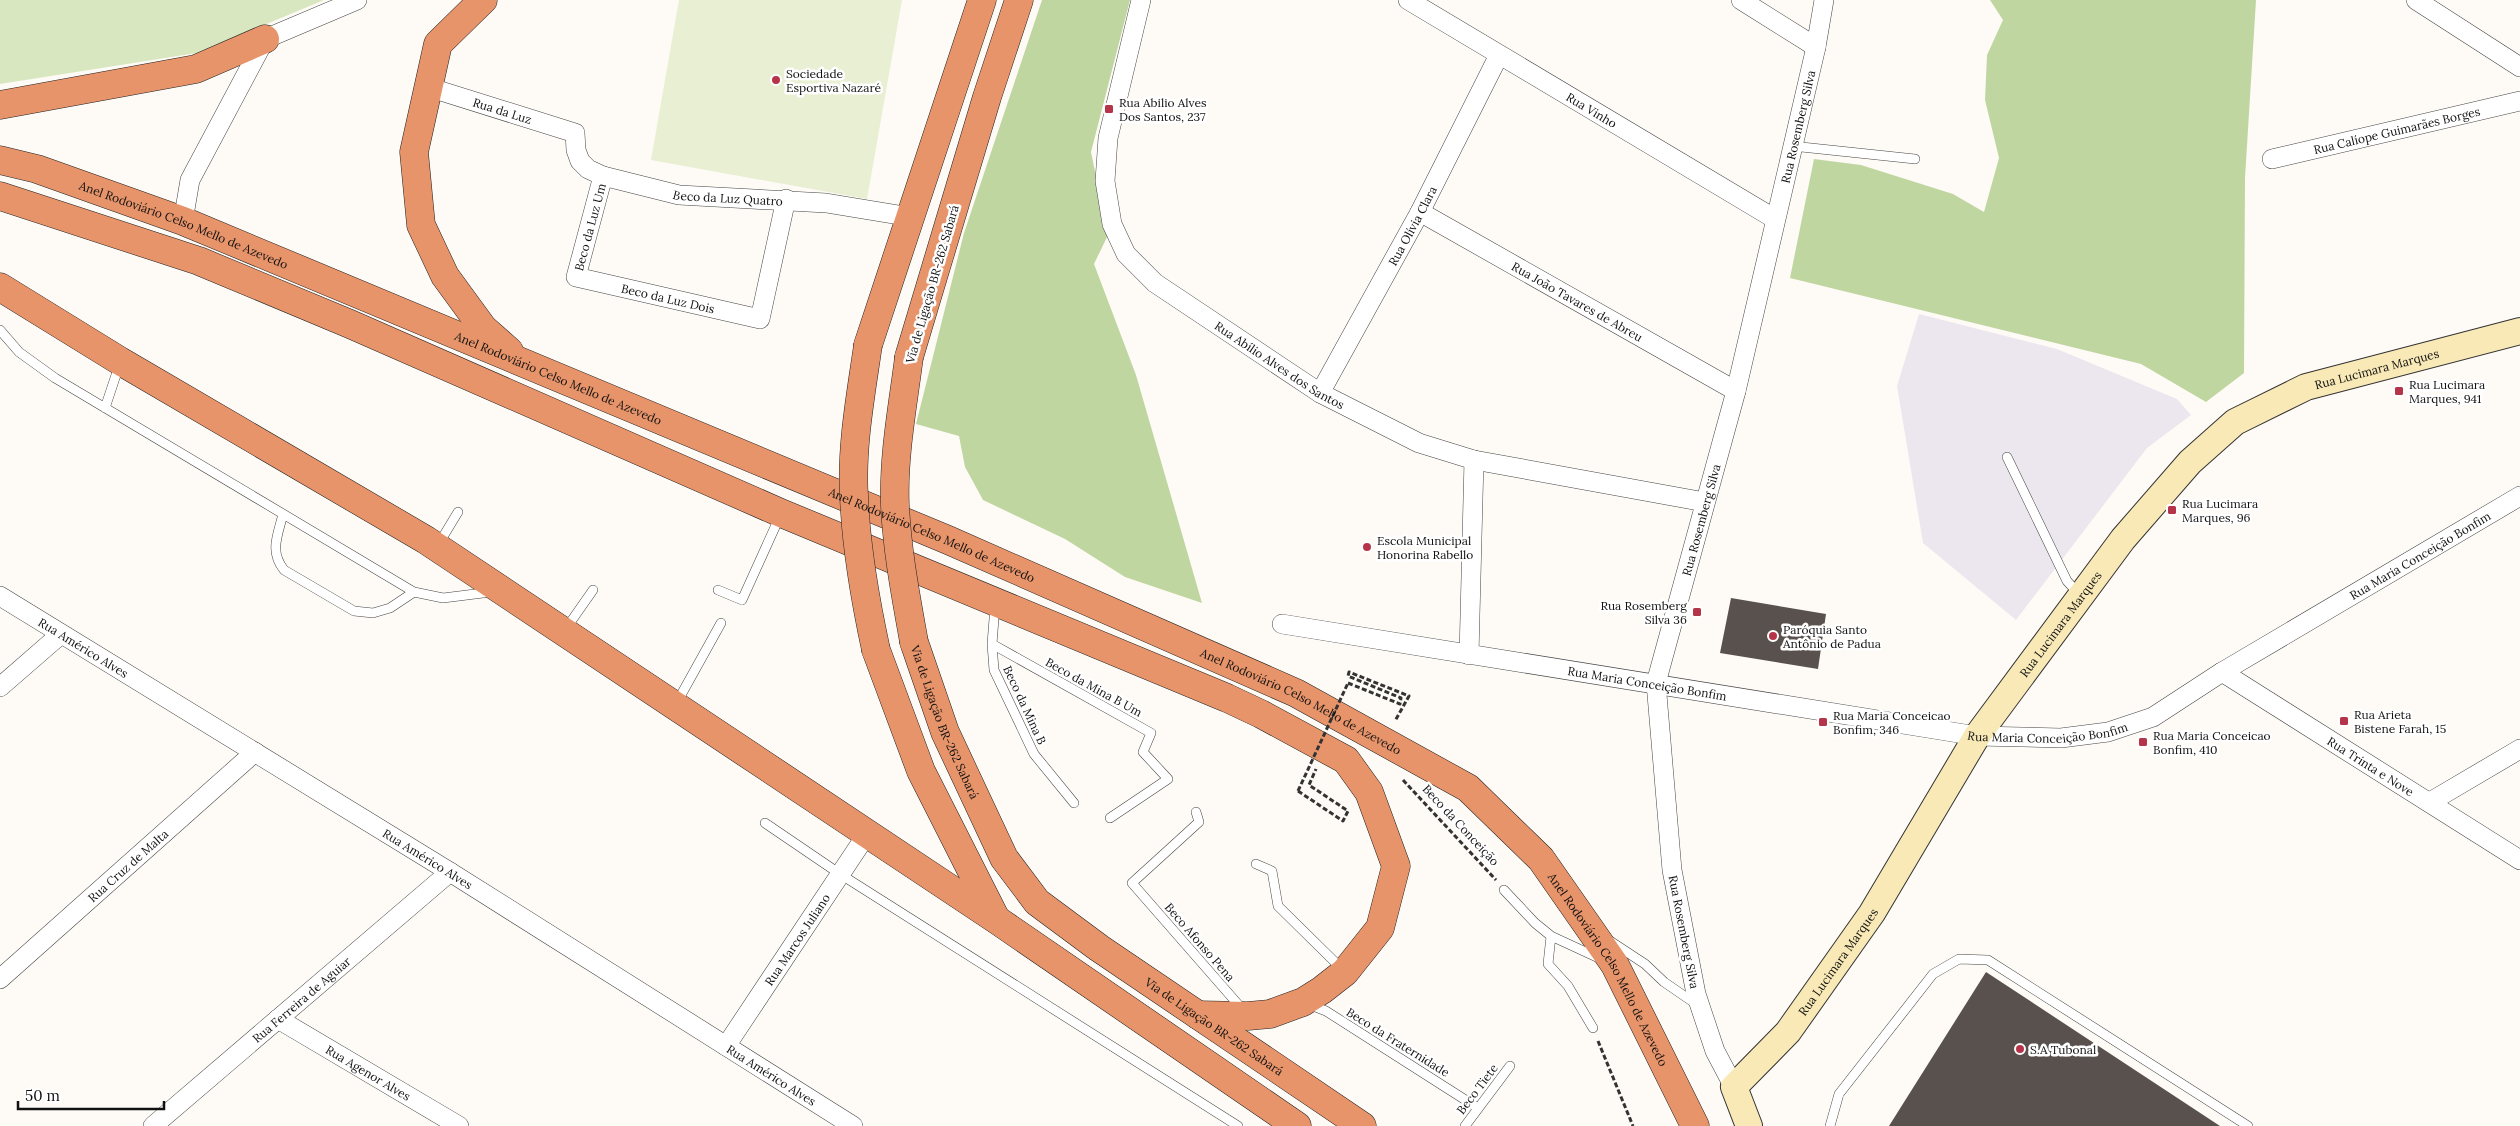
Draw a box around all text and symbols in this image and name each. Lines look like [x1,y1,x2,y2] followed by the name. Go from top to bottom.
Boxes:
[786,66,882,95] place label: Sociedade Esportiva Nazaré
[1777,69,1818,184] street label: Rua Rosemberg Silva
[770,74,782,86] marker: Sociedade Esportiva Nazaré
[1564,89,1620,131] street label: Rua Vinho
[471,94,534,127] street label: Rua da Luz
[1119,95,1207,124] place label: Rua Abilio Alves Dos Santos, 237
[1103,103,1115,115] marker: Rua Abilio Alves Dos Santos, 237
[2312,103,2482,157] street label: Rua Calíope Guimarães Borges
[76,177,291,272] street label: Anel Rodoviário Celso Mello de Azevedo
[571,181,609,272] street label: Beco da Luz Um
[1384,183,1439,268] street label: Rua Olívia Clara
[671,186,783,208] street label: Beco da Luz Quatro
[902,203,962,366] street label: Via de Ligação BR-262 Sabará
[1509,258,1646,344] street label: Rua João Tavares de Abreu
[620,280,717,316] street label: Beco da Luz Dois
[1212,318,1348,412] street label: Rua Abílio Alves dos Santos
[452,327,664,427] street label: Anel Rodoviário Celso Mello de Azevedo
[2313,345,2441,392] street label: Rua Lucimara Marques
[2409,377,2485,406] place label: Rua Lucimara Marques, 941
[2393,385,2405,397] marker: Rua Lucimara Marques, 941
[1678,462,1723,577] street label: Rua Rosemberg Silva
[826,483,1038,585] street label: Anel Rodoviário Celso Mello de Azevedo
[2182,496,2258,525] place label: Rua Lucimara Marques, 96
[2166,504,2178,516] marker: Rua Lucimara Marques, 96
[2347,508,2493,603] street label: Rua Maria Conceição Bonfim
[1377,533,1473,562] place label: Escola Municipal Honorina Rabello
[1361,541,1373,553] marker: Escola Municipal Honorina Rabello
[2016,568,2105,680] street label: Rua Lucimara Marques
[1600,598,1687,627] place label: Rua Rosemberg Silva 36
[1691,606,1703,618] marker: Rua Rosemberg Silva 36
[36,614,132,681] street label: Rua Américo Alves
[1782,622,1881,651] place label: Paróquia Santo Antônio de Padua
[1767,630,1779,642] marker: Paróquia Santo Antônio de Padua
[908,642,983,801] street label: Via de Ligação BR-262 Sabará
[1197,644,1404,757] street label: Anel Rodoviário Celso Mello de Azevedo
[1043,654,1145,720] street label: Beco da Mina B Um
[1000,663,1050,747] street label: Beco da Mina B
[1567,663,1728,703] street label: Rua Maria Conceição Bonfim
[2354,707,2446,736] place label: Rua Arieta Bistene Farah, 15
[1833,708,1951,737] place label: Rua Maria Conceicao Bonfim, 346
[2338,715,2350,727] marker: Rua Arieta Bistene Farah, 15
[1817,716,1829,728] marker: Rua Maria Conceicao Bonfim, 346
[1966,718,2130,746] street label: Rua Maria Conceição Bonfim
[2153,728,2271,757] place label: Rua Maria Conceicao Bonfim, 410
[2325,733,2417,799] street label: Rua Trinta e Nove
[2137,736,2149,748] marker: Rua Maria Conceicao Bonfim, 410
[1420,781,1502,869] street label: Beco da Conceição
[380,825,476,892] street label: Rua Américo Alves
[85,826,171,905] street label: Rua Cruz de Malta
[1545,869,1671,1068] street label: Anel Rodoviário Celso Mello de Azevedo
[1666,874,1702,990] street label: Rua Rosemberg Silva
[761,891,833,988] street label: Rua Marcos Juliano
[1162,900,1238,984] street label: Beco Afonso Pena
[1795,905,1881,1018] street label: Rua Lucimara Marques
[249,953,354,1045] street label: Rua Ferreira de Aguiar
[1142,973,1287,1078] street label: Via de Ligação BR-262 Sabará
[1344,1004,1453,1080] street label: Beco da Fraternidade
[323,1041,414,1104] street label: Rua Agenor Alves
[724,1041,819,1109] street label: Rua Américo Alves
[2030,1042,2096,1057] place label: S.A Tubonal
[2014,1043,2026,1055] marker: S.A Tubonal
[1453,1061,1501,1117] street label: Beco Tiete
[18,1078,164,1110] scale bar
[25,1086,60,1105] text: 50 m

